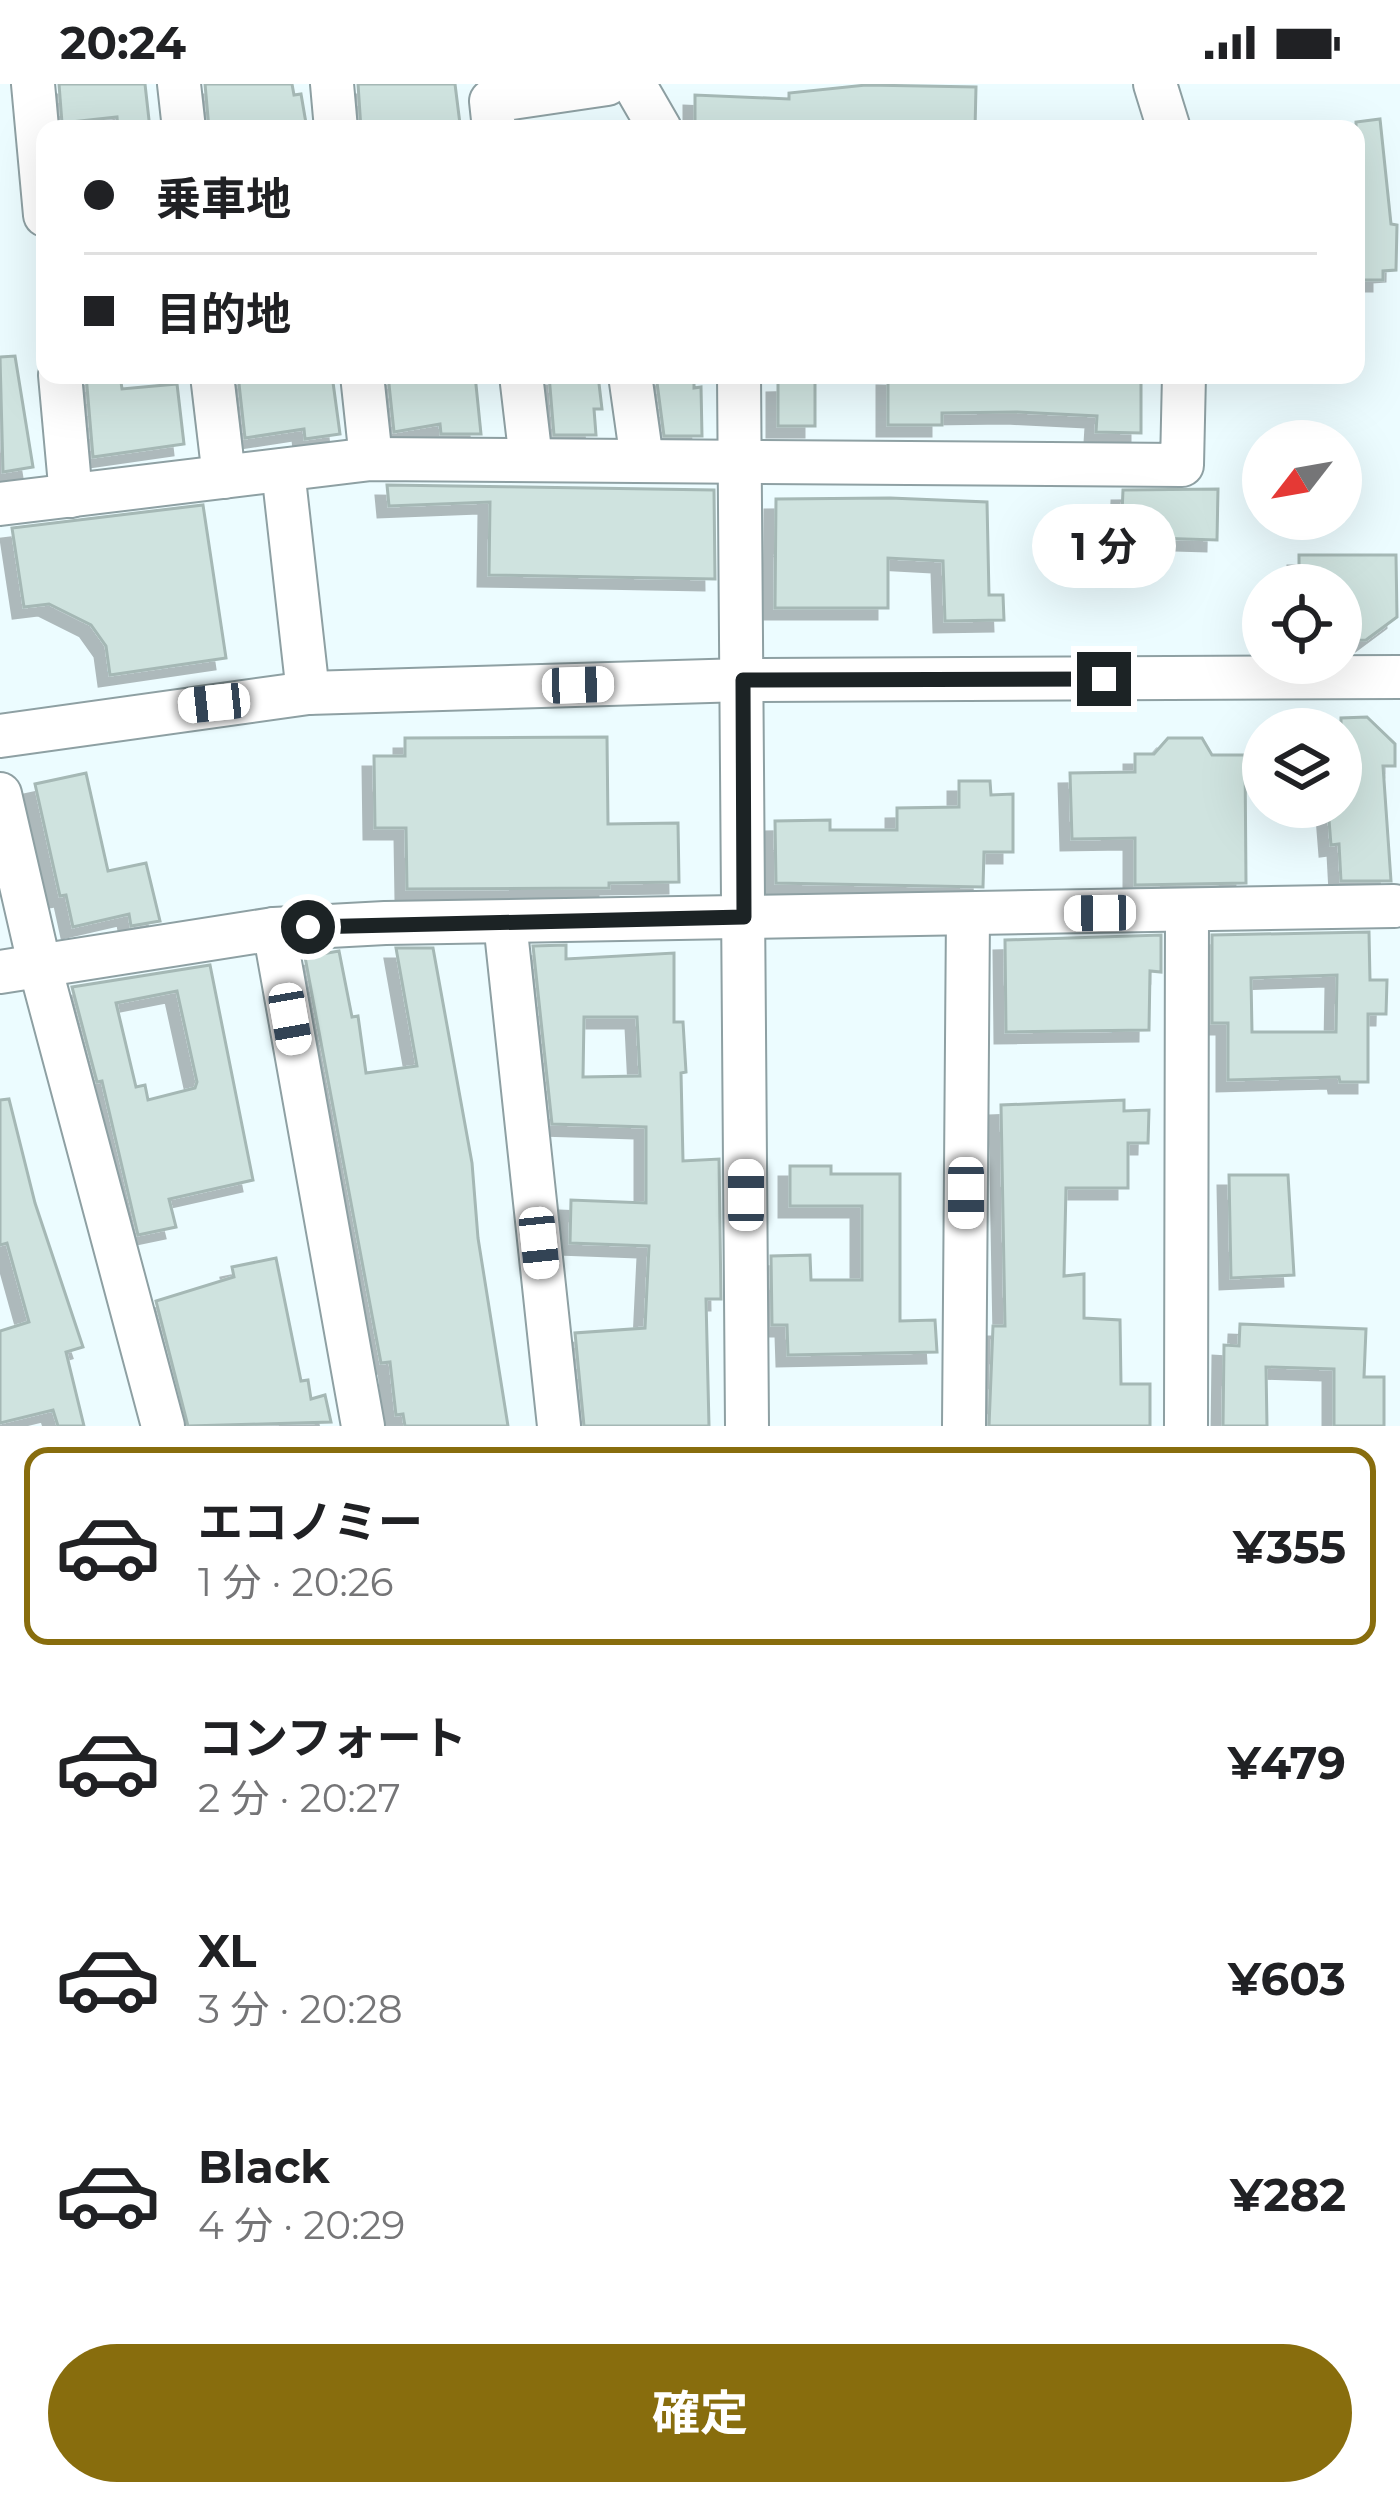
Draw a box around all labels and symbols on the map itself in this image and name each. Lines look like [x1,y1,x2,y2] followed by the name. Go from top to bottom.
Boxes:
[1242,420,1362,540] north arrow
[1032,505,1176,589] callout: 1 分
[1077,652,1131,706] route end
[541,666,615,704] car
[176,681,252,725] car
[1064,894,1136,932] car
[281,900,335,954] route start
[266,980,314,1058] car
[948,1157,984,1229] car
[728,1159,764,1231] car
[517,1205,561,1281] car

